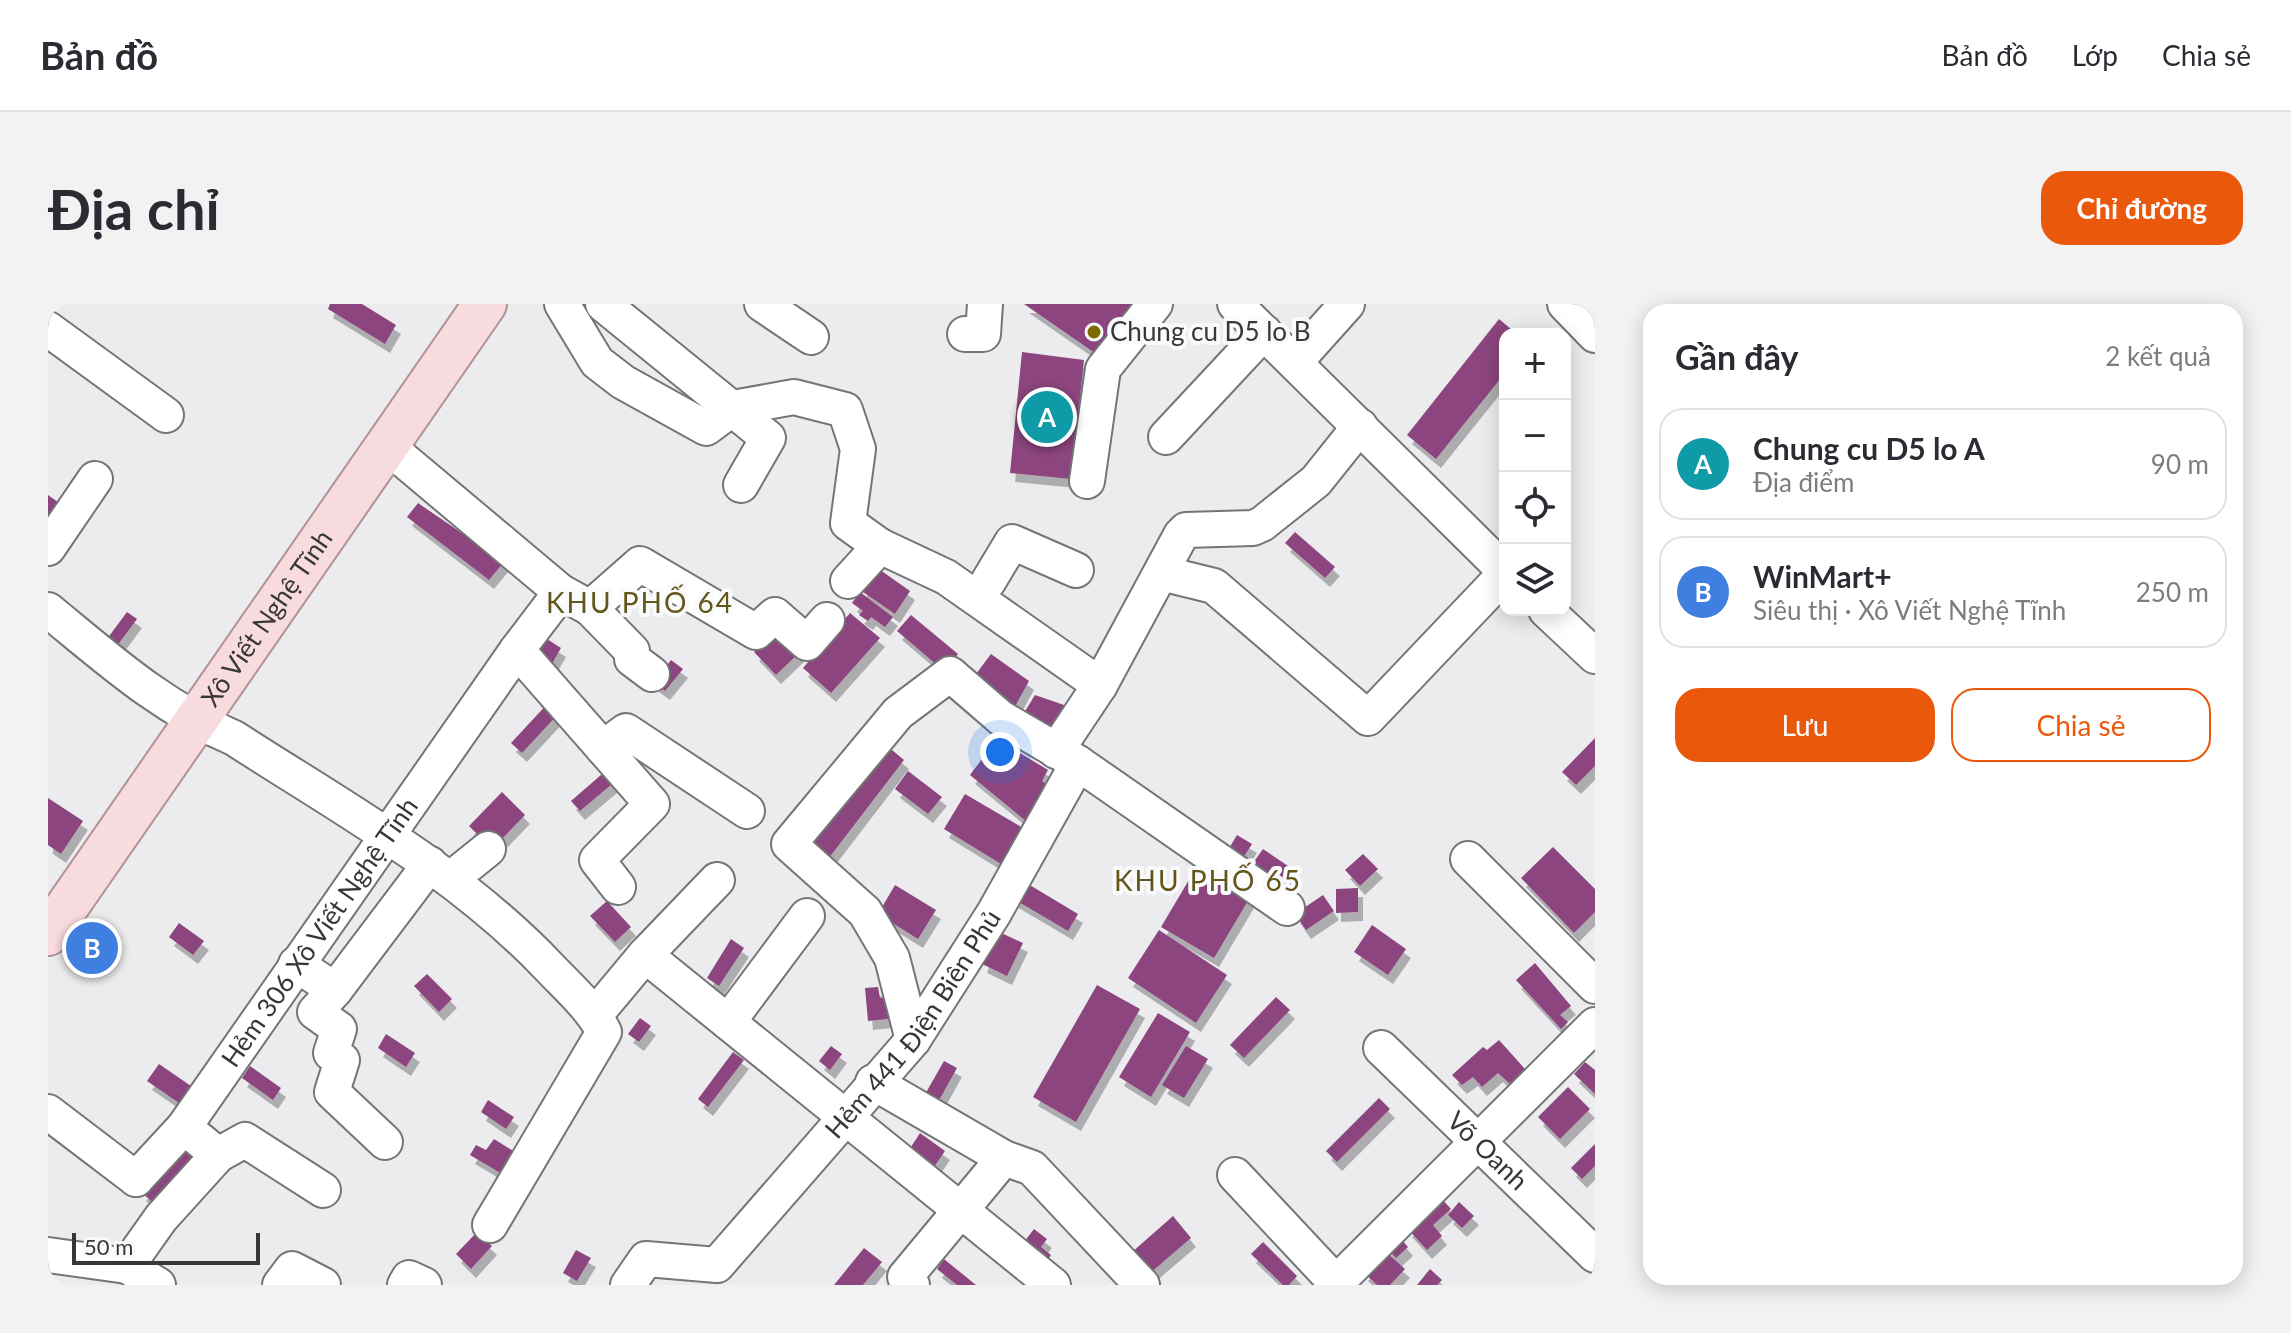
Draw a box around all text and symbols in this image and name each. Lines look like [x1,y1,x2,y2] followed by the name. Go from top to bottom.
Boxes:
[40,32,158,78] text: Bản đồ
[1942,38,2028,72] text: Bản đồ
[2072,38,2118,72] text: Lớp
[2162,38,2251,72] text: Chia sẻ
[2041,171,2243,245] button: Chỉ đường
[48,175,220,242] text: Địa chỉ
[1110,315,1310,347] place label: Chung cu D5 lo B
[1085,323,1103,341] marker: Chung cu D5 lo B
[1499,328,1571,616] map controls
[1499,328,1571,400] button: +
[1675,336,1798,377] text: Gần đây
[2105,340,2211,372] text: 2 kết quả
[1021,387,1073,447] pin: A
[1499,400,1571,472] button: −
[1753,430,1985,466] text: Chung cu D5 lo A
[1694,448,1712,480] text: A
[2151,448,2209,480] text: 90 m
[1753,466,1854,498] text: Địa điểm
[1499,472,1571,544] button: locate
[194,523,338,713] street label: Xô Viết Nghệ Tĩnh
[1499,544,1571,616] button: layers
[1753,558,1892,594] text: WinMart+
[1694,576,1712,608] text: B
[2136,576,2209,608] text: 250 m
[546,584,734,619] district label: KHU PHỐ 64
[1753,594,2066,626] text: Siêu thị · Xô Viết Nghệ Tĩnh
[1675,688,1935,762] button: Lưu
[1951,688,2211,762] button: Chia sẻ
[980,732,1020,772] your location
[214,791,424,1073] street label: Hẻm 306 Xô Viết Nghệ Tĩnh
[1114,862,1302,897] district label: KHU PHỐ 65
[818,904,1007,1144] street label: Hẻm 441 Điện Biên Phủ
[66,918,118,978] pin: B
[1441,1104,1535,1196] street label: Võ Oanh
[72,1229,260,1265] scale bar
[84,1233,133,1260] text: 50 m

